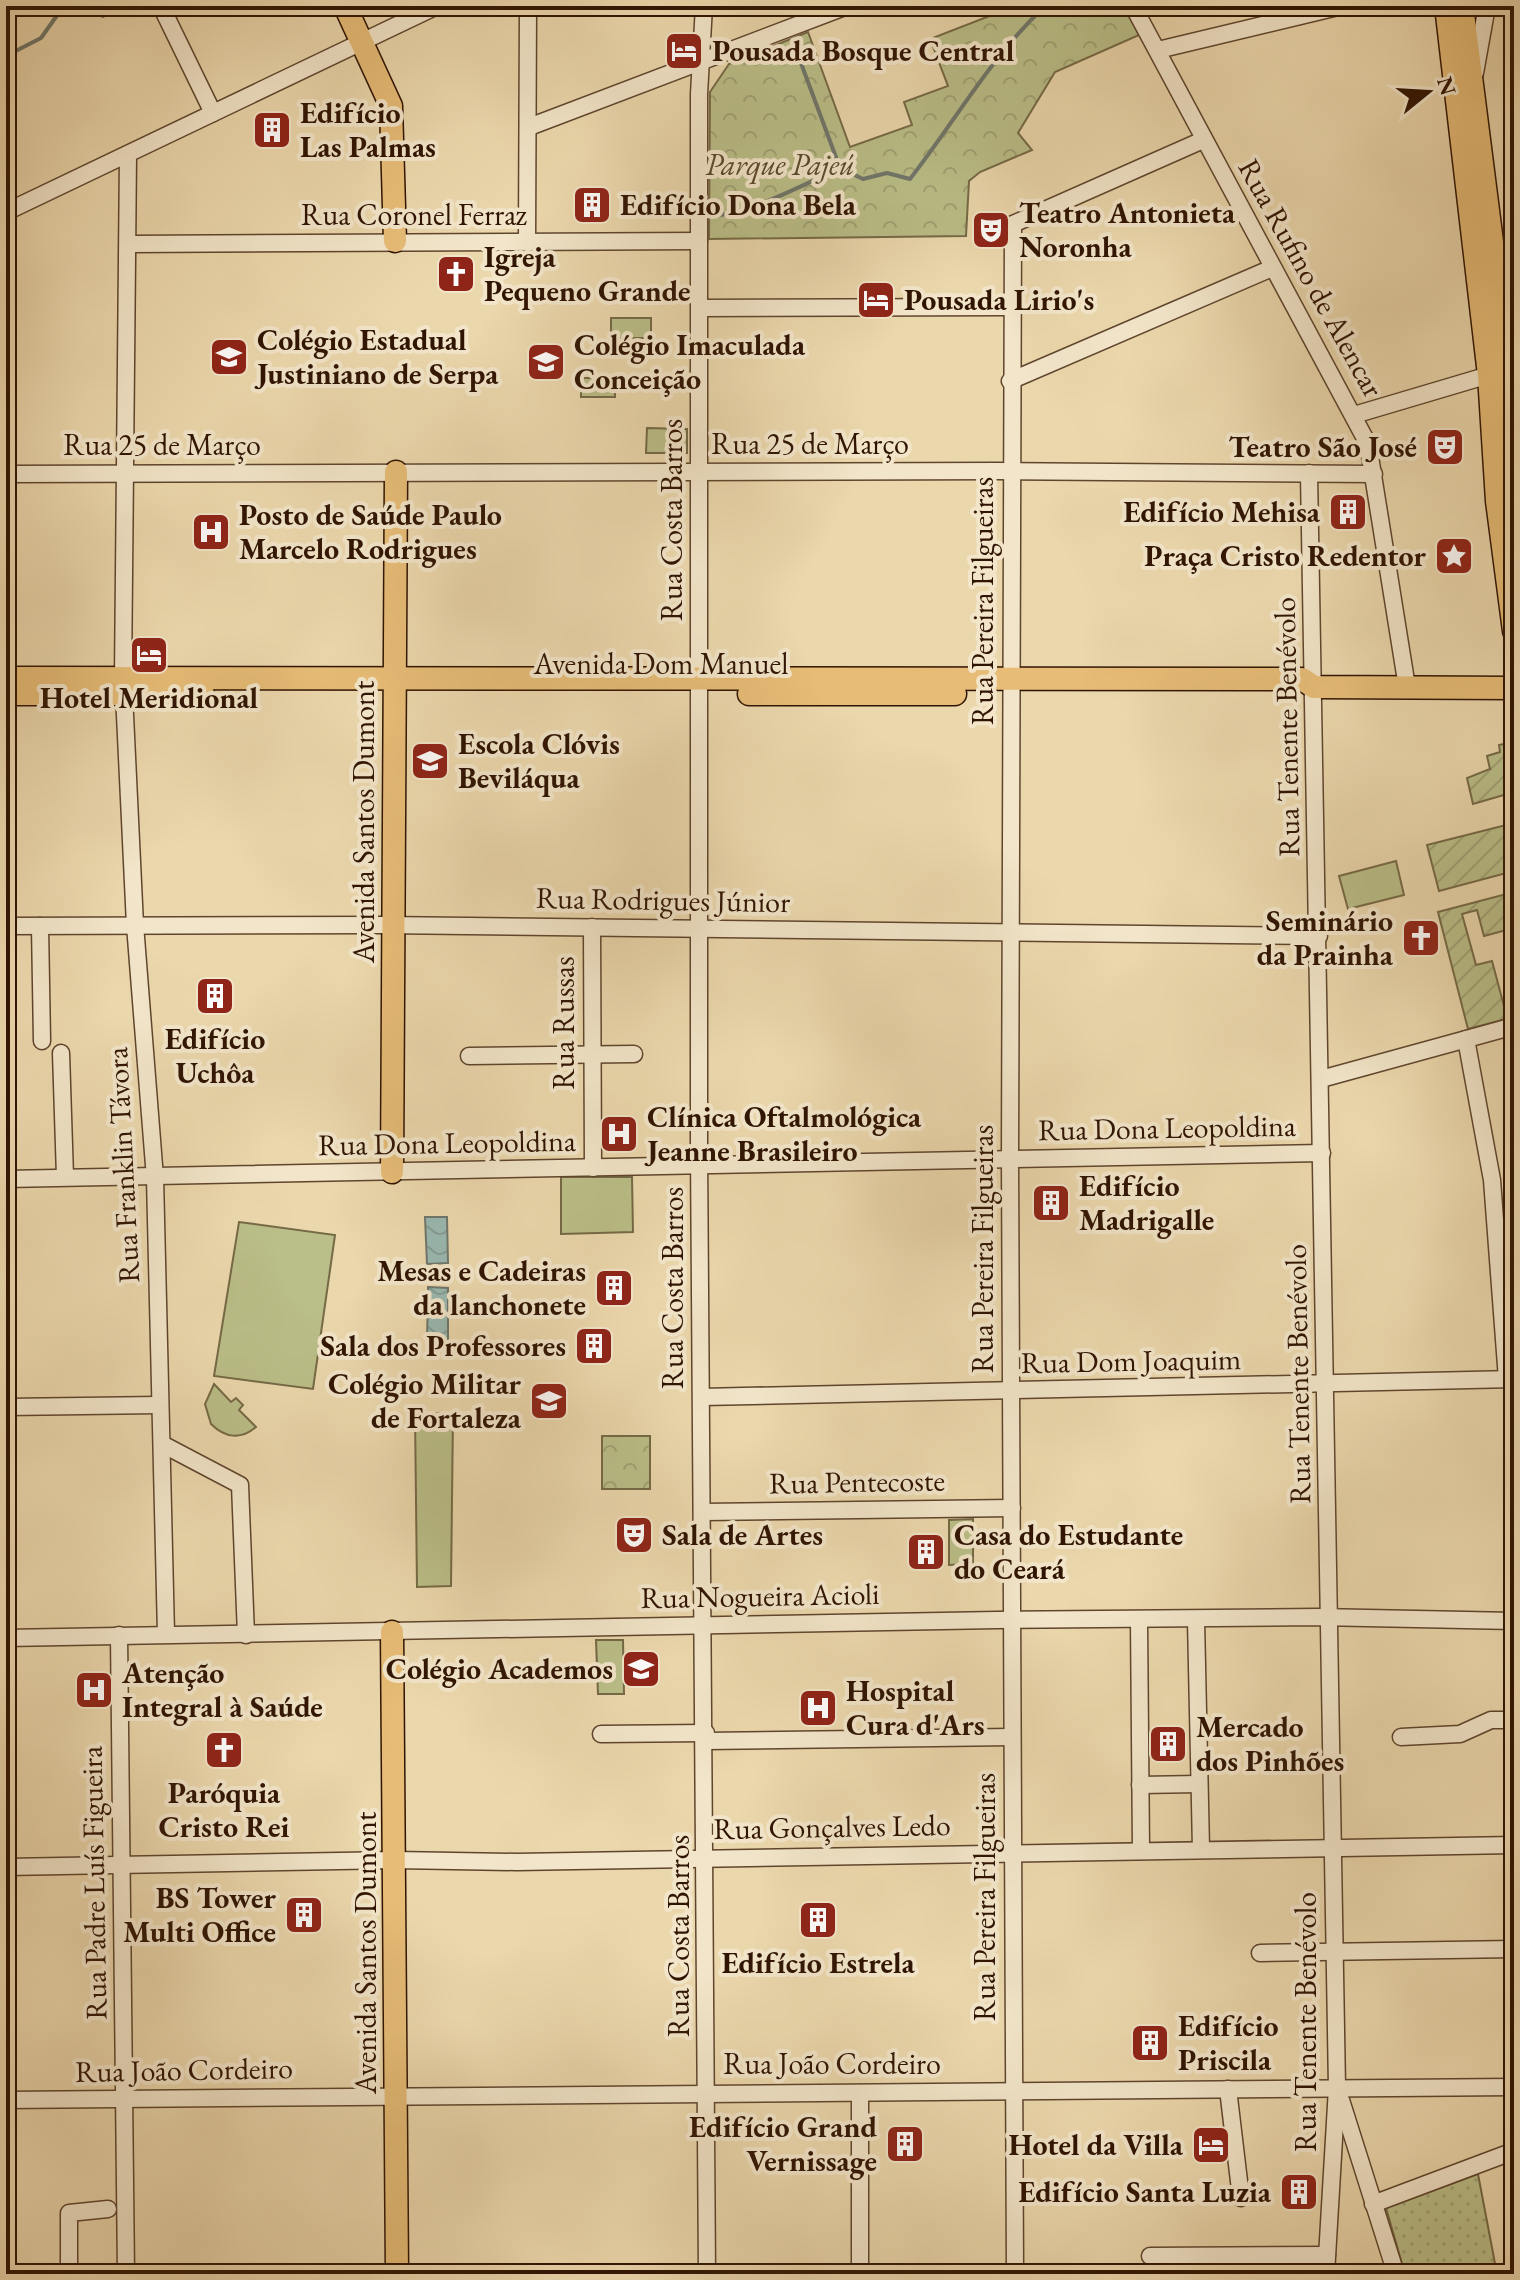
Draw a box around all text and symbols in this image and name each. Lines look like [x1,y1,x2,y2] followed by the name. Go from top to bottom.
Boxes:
[663,30,705,72] hotel icon: Pousada Bosque Central
[712,31,1015,70] place label: Pousada Bosque Central
[1388,52,1468,132] north arrow
[1430,73,1463,99] text: N
[300,93,436,166] place label: Edifício Las Palmas
[251,109,293,151] building icon: Edifício Las Palmas
[705,145,855,185] park label: Parque Pajeú
[1230,152,1393,404] street label: Rua Rufino de Alencar
[571,184,613,226] building icon: Edifício Dona Bela
[620,185,857,224] place label: Edifício Dona Bela
[1019,193,1236,266] place label: Teatro Antonieta Noronha
[301,195,528,234] street label: Rua Coronel Ferraz
[970,209,1012,251] theatre icon: Teatro Antonieta Noronha
[484,237,690,310] place label: Igreja Pequeno Grande
[435,253,477,295] church icon: Igreja Pequeno Grande
[855,279,897,321] hotel icon: Pousada Lirio's
[904,280,1094,319] place label: Pousada Lirio's
[254,320,499,393] place label: Colégio Estadual Justiniano de Serpa
[574,325,806,398] place label: Colégio Imaculada Conceição
[208,336,250,378] school or university icon: Colégio Estadual Justiniano de Serpa
[525,341,567,383] school or university icon: Colégio Imaculada Conceição
[652,419,691,621] street label: Rua Costa Barros
[711,424,909,463] street label: Rua 25 de Março
[63,425,261,464] street label: Rua 25 de Março
[1424,426,1466,468] theatre icon: Teatro São José
[1229,427,1417,466] place label: Teatro São José
[963,477,1002,725] street label: Rua Pereira Filgueiras
[1327,491,1369,533] building icon: Edifício Mehisa
[1123,492,1321,531] place label: Edifício Mehisa
[239,495,502,568] place label: Posto de Saúde Paulo Marcelo Rodrigues
[190,511,232,553] hospital icon: Posto de Saúde Paulo Marcelo Rodrigues
[1433,535,1475,577] place icon: Praça Cristo Redentor
[1144,536,1427,575] place label: Praça Cristo Redentor
[1265,597,1308,857] street label: Rua Tenente Benévolo
[128,634,170,676] hotel icon: Hotel Meridional
[533,644,788,683] street label: Avenida Dom Manuel
[40,678,259,717] place label: Hotel Meridional
[344,680,383,964] street label: Avenida Santos Dumont
[458,724,620,797] place label: Escola Clóvis Beviláqua
[409,740,451,782] school or university icon: Escola Clóvis Beviláqua
[536,878,790,921] street label: Rua Rodrigues Júnior
[1257,901,1394,974] place label: Seminário da Prainha
[1400,917,1442,959] church icon: Seminário da Prainha
[544,956,583,1090] street label: Rua Russas
[194,975,236,1017] building icon: Edifício Uchôa
[165,1019,265,1092] place label: Edifício Uchôa
[97,1046,148,1284] street label: Rua Franklin Távora
[644,1097,922,1170] place label: Clínica Oftalmológica Jeanne Brasileiro
[1038,1106,1296,1149] street label: Rua Dona Leopoldina
[598,1113,640,1155] hospital icon: Clínica Oftalmológica Jeanne Brasileiro
[318,1121,576,1164] street label: Rua Dona Leopoldina
[963,1125,1002,1373] street label: Rua Pereira Filgueiras
[1079,1166,1214,1239] place label: Edifício Madrigalle
[1030,1182,1072,1224] building icon: Edifício Madrigalle
[653,1187,692,1389] street label: Rua Costa Barros
[1276,1244,1319,1504] street label: Rua Tenente Benévolo
[377,1251,586,1324] place label: Mesas e Cadeiras da lanchonete
[593,1267,635,1309] building icon: Mesas e Cadeiras da lanchonete
[573,1325,615,1367] building icon: Sala dos Professores
[320,1326,566,1365] place label: Sala dos Professores
[1020,1339,1242,1382] street label: Rua Dom Joaquim
[328,1364,522,1437] place label: Colégio Militar de Fortaleza
[528,1380,570,1422] school or university icon: Colégio Militar de Fortaleza
[769,1460,945,1503] street label: Rua Pentecoste
[613,1514,655,1556] theatre icon: Sala de Artes
[662,1515,823,1554] place label: Sala de Artes
[954,1515,1183,1588] place label: Casa do Estudante do Ceará
[905,1531,947,1573] building icon: Casa do Estudante do Ceará
[640,1574,880,1617] street label: Rua Nogueira Acioli
[620,1648,662,1690] school or university icon: Colégio Academos
[386,1649,613,1688] place label: Colégio Academos
[121,1653,323,1726] place label: Atenção Integral à Saúde
[73,1669,115,1711] hospital icon: Atenção Integral à Saúde
[846,1671,985,1744] place label: Hospital Cura d'Ars
[797,1687,839,1729] hospital icon: Hospital Cura d'Ars
[1196,1707,1344,1780] place label: Mercado dos Pinhões
[1147,1723,1189,1765] building icon: Mercado dos Pinhões
[203,1729,245,1771] church icon: Paróquia Cristo Rei
[72,1746,115,2020] street label: Rua Padre Luís Figueira
[159,1773,290,1846] place label: Paróquia Cristo Rei
[965,1773,1004,2021] street label: Rua Pereira Filgueiras
[713,1805,951,1848] street label: Rua Gonçalves Ledo
[346,1811,385,2095] street label: Avenida Santos Dumont
[659,1835,698,2037] street label: Rua Costa Barros
[123,1878,277,1951] place label: BS Tower Multi Office
[1286,1892,1325,2152] street label: Rua Tenente Benévolo
[283,1894,325,1936] building icon: BS Tower Multi Office
[797,1899,839,1941] building icon: Edifício Estrela
[721,1943,915,1982] place label: Edifício Estrela
[1178,2006,1279,2079] place label: Edifício Priscila
[1129,2022,1171,2064] building icon: Edifício Priscila
[723,2044,941,2083] street label: Rua João Cordeiro
[75,2048,293,2091] street label: Rua João Cordeiro
[689,2107,877,2180] place label: Edifício Grand Vernissage
[884,2123,926,2165] building icon: Edifício Grand Vernissage
[1190,2124,1232,2166] hotel icon: Hotel da Villa
[1008,2125,1184,2164] place label: Hotel da Villa
[1278,2171,1320,2213] building icon: Edifício Santa Luzia
[1018,2172,1272,2211] place label: Edifício Santa Luzia

